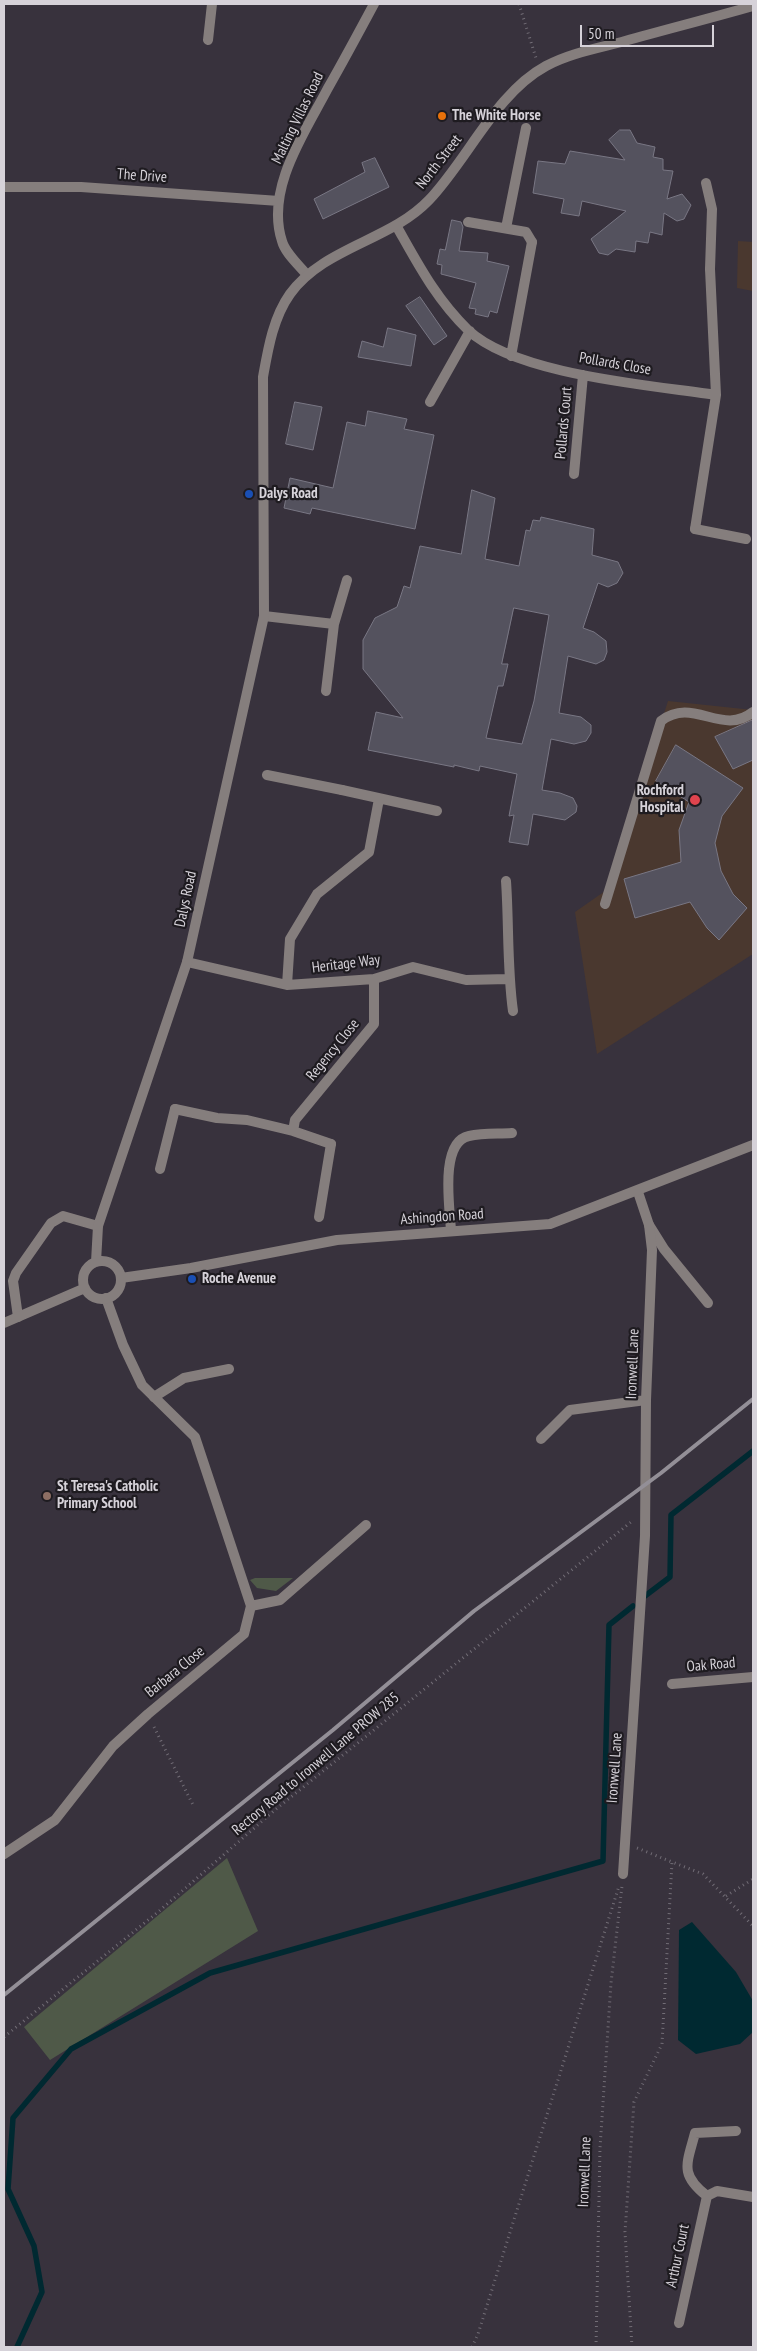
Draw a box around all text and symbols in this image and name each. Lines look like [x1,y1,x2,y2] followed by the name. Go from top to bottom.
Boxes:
[582,15,716,47] scale bar
[588,24,614,43] text: 50 m
[268,69,328,167] street label: Malting Villas Road
[452,107,541,125] place label: The White Horse
[436,110,448,122] marker: The White Horse
[412,131,466,193] street label: North Street
[116,165,168,187] street label: The Drive
[578,349,652,379] street label: Pollards Close
[552,386,576,460] street label: Pollards Court
[259,485,318,503] place label: Dalys Road
[243,488,255,500] marker: Dalys Road
[637,782,684,817] place label: Rochford Hospital
[688,793,702,807] marker: Rochford Hospital
[171,869,201,929] street label: Dalys Road
[311,951,381,977] street label: Heritage Way
[303,1016,363,1084] street label: Regency Close
[400,1205,484,1229] street label: Ashingdon Road
[202,1270,276,1288] place label: Roche Avenue
[186,1273,198,1285] marker: Roche Avenue
[623,1328,643,1400] street label: Ironwell Lane
[57,1478,158,1513] place label: St Teresa's Catholic Primary School
[41,1490,53,1502] marker: St Teresa's Catholic Primary School
[142,1643,208,1701] street label: Barbara Close
[686,1654,736,1676] street label: Oak Road
[229,1689,403,1839] street label: Rectory Road to Ironwell Lane PROW 285
[604,1732,626,1804] street label: Ironwell Lane
[575,2136,595,2208] street label: Ironwell Lane
[663,2223,693,2289] street label: Arthur Court

